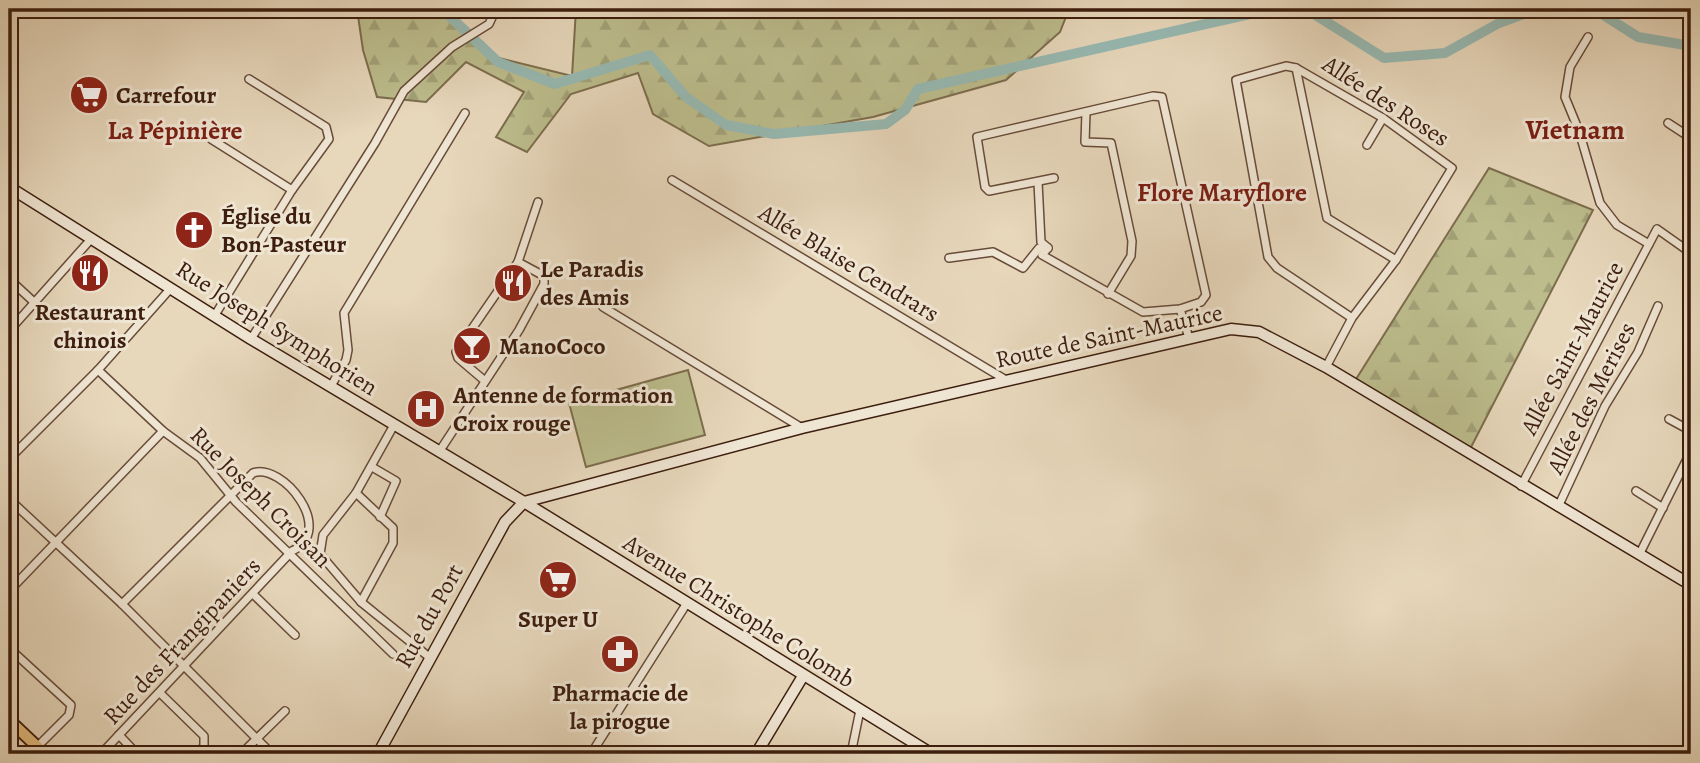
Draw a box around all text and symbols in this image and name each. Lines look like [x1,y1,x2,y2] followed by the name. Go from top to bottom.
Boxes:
[1315,47,1456,154] street label: Allée des Roses
[68,74,110,116] supermarket icon: Carrefour
[116,79,216,111] place label: Carrefour
[1524,111,1625,149] district label: Vietnam
[107,113,243,148] district label: La Pépinière
[1137,175,1307,210] district label: Flore Maryflore
[752,196,945,330] street label: Allée Blaise Cendrars
[221,200,346,260] place label: Église du Bon-Pasteur
[173,209,215,251] church icon: Église du Bon-Pasteur
[69,252,111,294] restaurant icon: Restaurant chinois
[170,253,384,403] street label: Rue Joseph Symphorien
[540,253,644,313] place label: Le Paradis des Amis
[1512,256,1631,441] street label: Allée Saint-Maurice
[492,262,534,304] restaurant icon: Le Paradis des Amis
[35,296,145,356] place label: Restaurant chinois
[993,296,1225,376] street label: Route de Saint-Maurice
[1539,317,1643,480] street label: Allée des Merises
[451,325,493,367] bar icon: ManoCoco
[499,330,606,362] place label: ManoCoco
[452,379,674,439] place label: Antenne de formation Croix rouge
[405,388,447,430] hospital icon: Antenne de formation Croix rouge
[183,419,339,575] street label: Rue Joseph Croisan
[616,526,861,695] street label: Avenue Christophe Colomb
[96,550,268,732] street label: Rue des Frangipaniers
[387,558,471,674] street label: Rue du Port
[537,559,579,601] supermarket icon: Super U
[518,603,598,635] place label: Super U
[599,633,641,675] pharmacy icon: Pharmacie de la pirogue
[552,677,688,737] place label: Pharmacie de la pirogue

